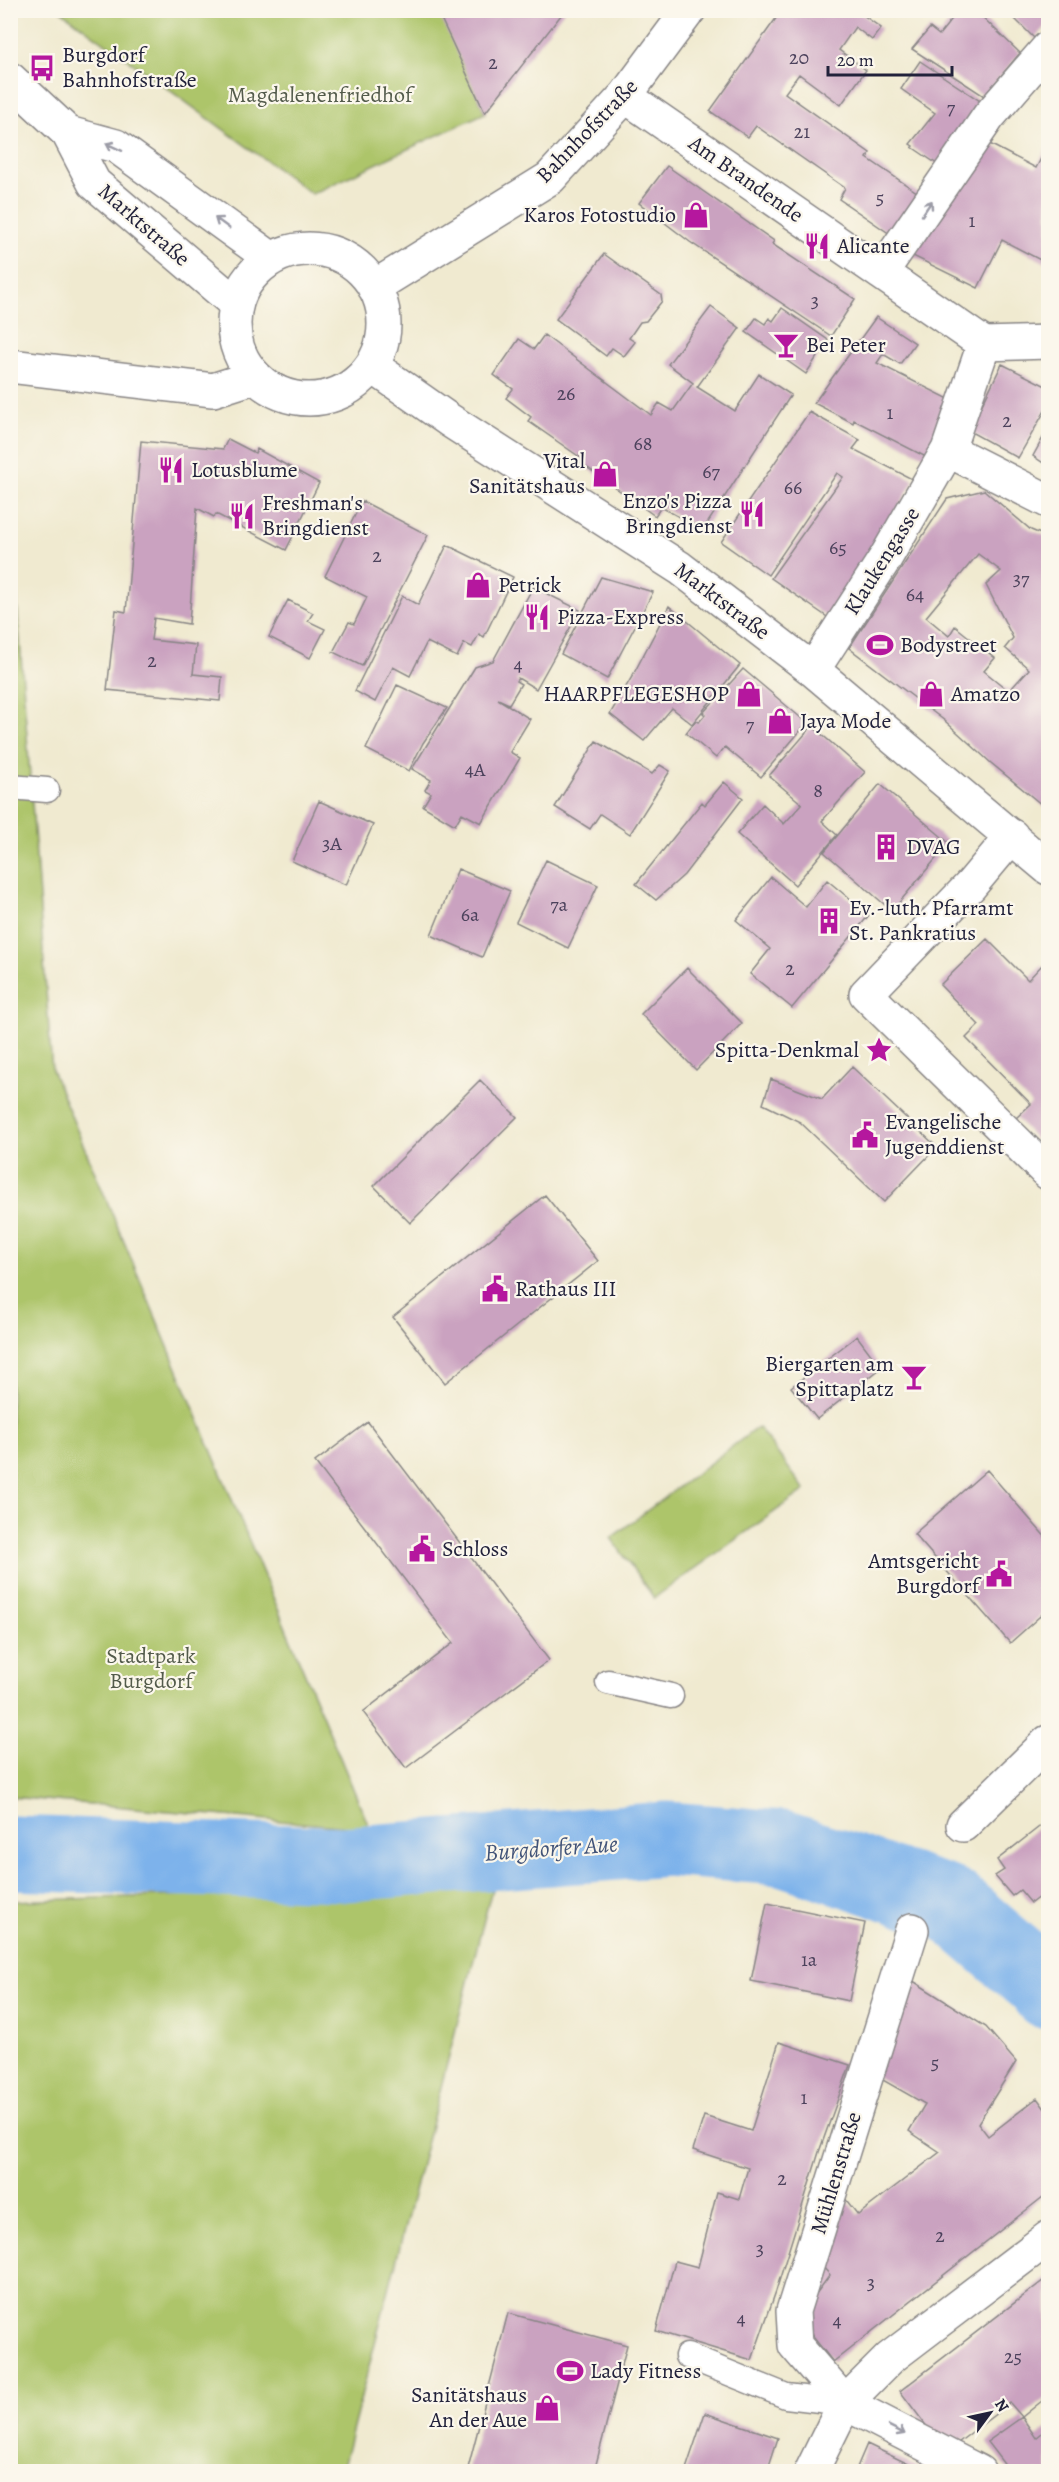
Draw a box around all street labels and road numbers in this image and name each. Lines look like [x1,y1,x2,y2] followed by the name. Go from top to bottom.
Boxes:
[529,72,645,190] street label: Bahnhofstraße
[682,128,809,230] street label: Am Brandende
[92,177,196,273] street label: Marktstraße
[837,501,927,621] street label: Klaukengasse
[668,555,776,647] street label: Marktstraße
[803,2108,869,2238] street label: Mühlenstraße

